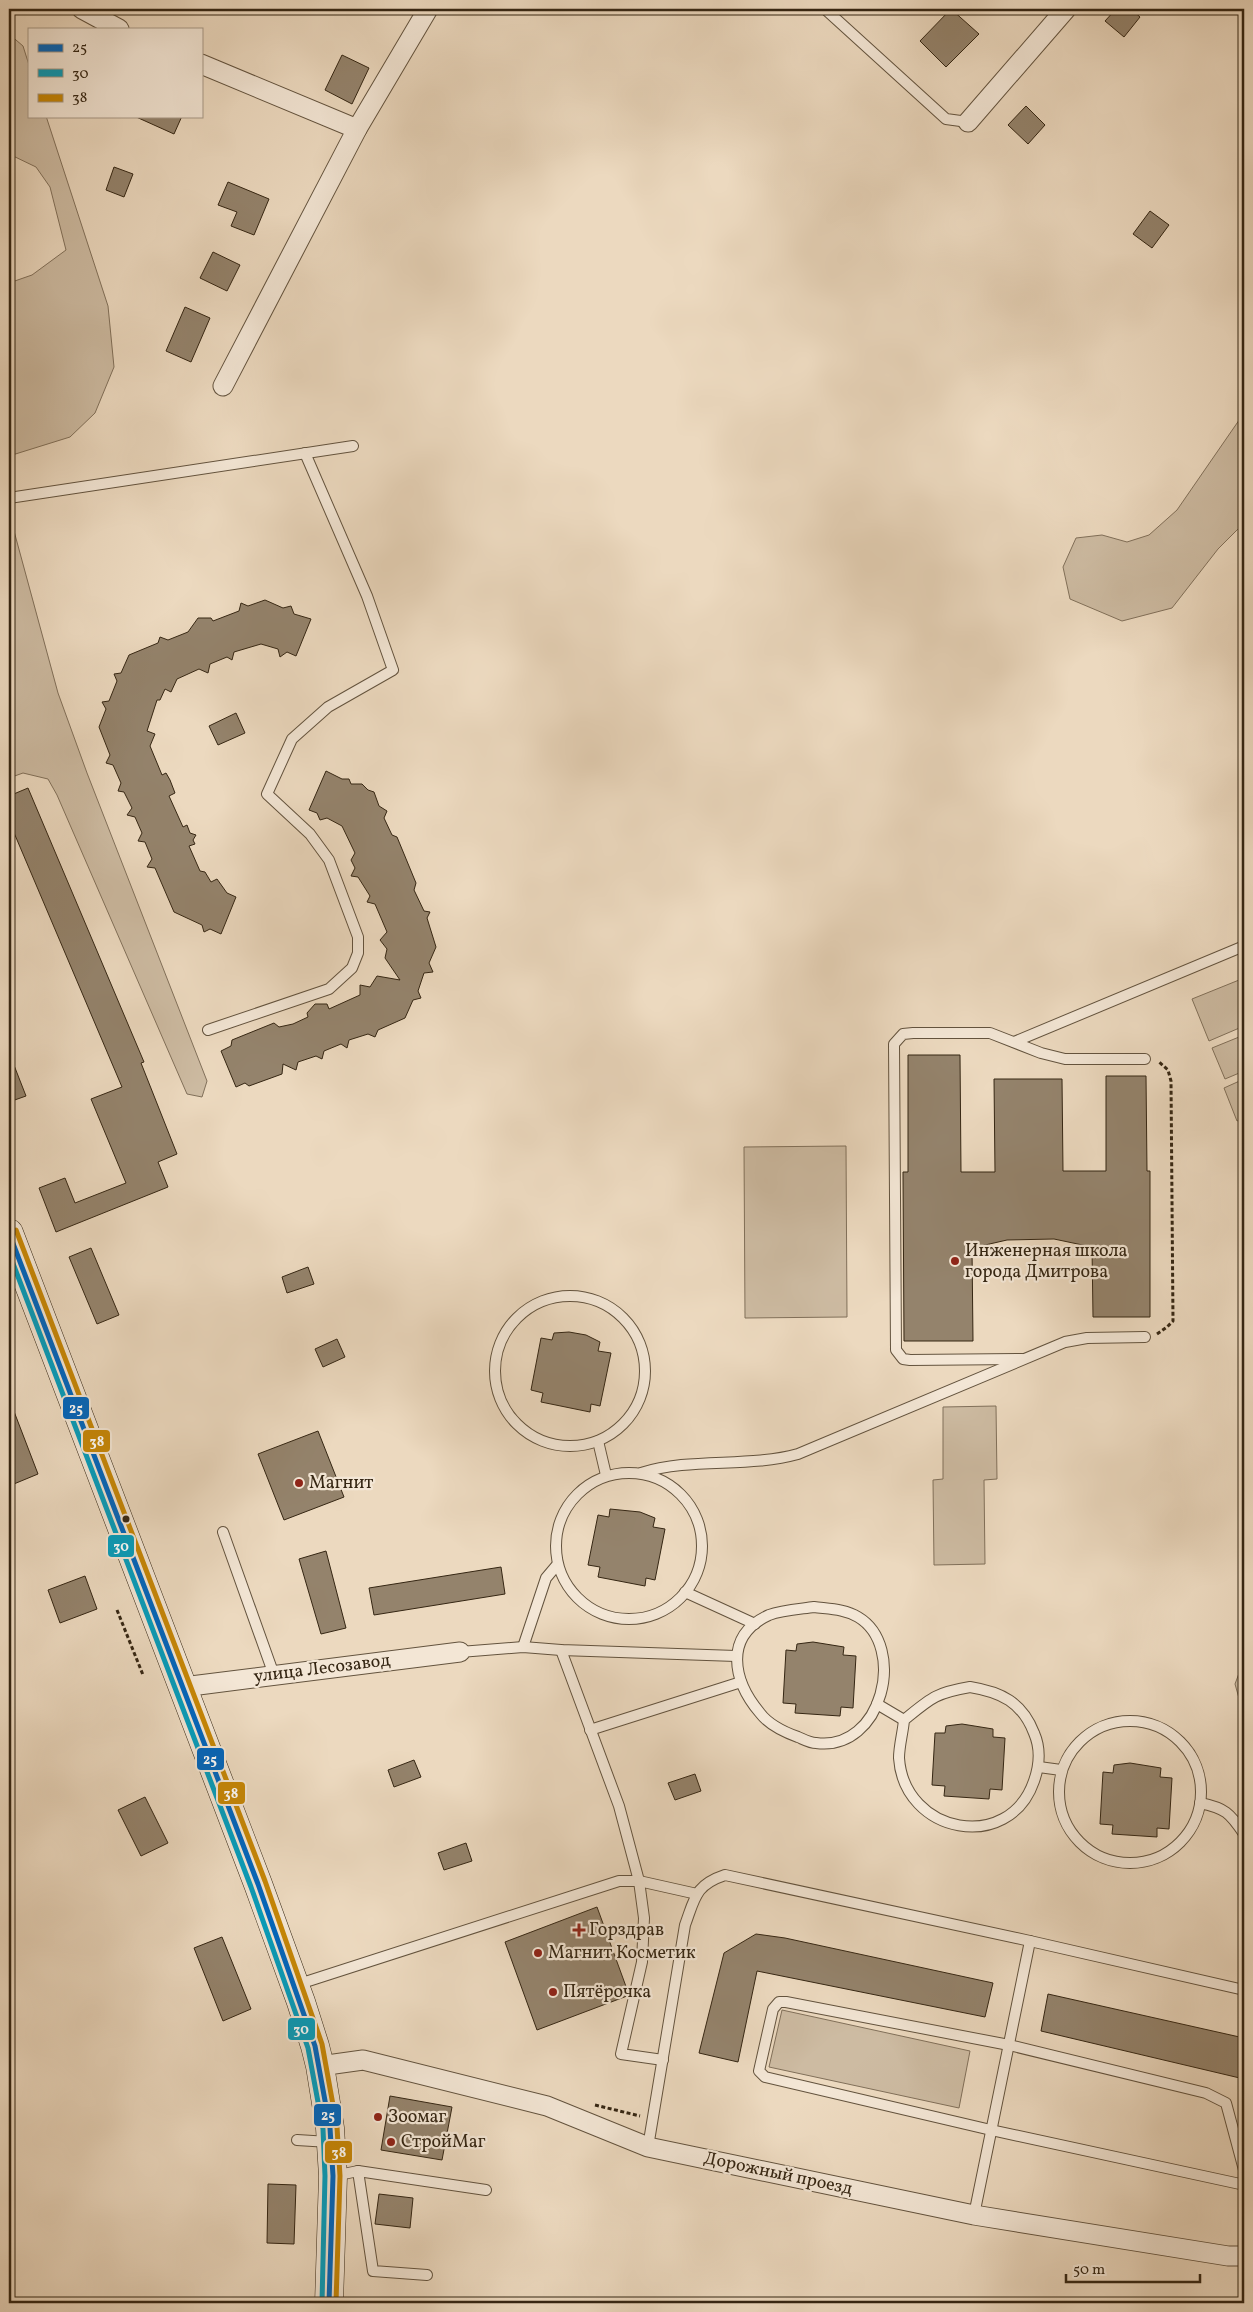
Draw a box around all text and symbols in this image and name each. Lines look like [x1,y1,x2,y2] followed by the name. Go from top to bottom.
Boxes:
[28,28,202,118] legend
[72,38,87,59] text: 25
[72,64,88,85] text: 30
[72,88,87,109] text: 38
[965,1239,1127,1285] place label: Инженерная школа города Дмитрова
[949,1255,961,1267] marker: Инженерная школа города Дмитрова
[62,1396,90,1420] line badge: 25
[69,1400,83,1419] text: 25
[82,1429,111,1453] line badge: 38
[90,1433,104,1452] text: 38
[309,1471,373,1496] place label: Магнит
[293,1477,305,1489] marker: Магнит
[121,1514,131,1524] unlabelled marker
[107,1534,135,1558] line badge: 30
[113,1538,129,1557] text: 30
[252,1648,392,1690] street label: улица Лесозавод
[196,1747,225,1771] line badge: 25
[203,1751,217,1770] text: 25
[217,1781,246,1805] line badge: 38
[224,1785,238,1804] text: 38
[589,1918,664,1943] place label: Горздрав
[573,1924,585,1936] marker: Горздрав
[548,1941,696,1966] place label: Магнит Косметик
[532,1947,544,1959] marker: Магнит Косметик
[563,1980,651,2005] place label: Пятёрочка
[547,1986,559,1998] marker: Пятёрочка
[287,2017,316,2041] line badge: 30
[293,2021,309,2040] text: 30
[313,2103,342,2127] line badge: 25
[388,2105,446,2130] place label: Зоомаг
[321,2107,335,2126] text: 25
[372,2111,384,2123] marker: Зоомаг
[401,2130,486,2155] place label: СтройМаг
[385,2136,397,2148] marker: СтройМаг
[324,2140,353,2164] line badge: 38
[332,2144,346,2163] text: 38
[701,2146,855,2202] street label: Дорожный проезд
[1066,2252,1199,2284] scale bar
[1073,2260,1105,2281] text: 50 m

